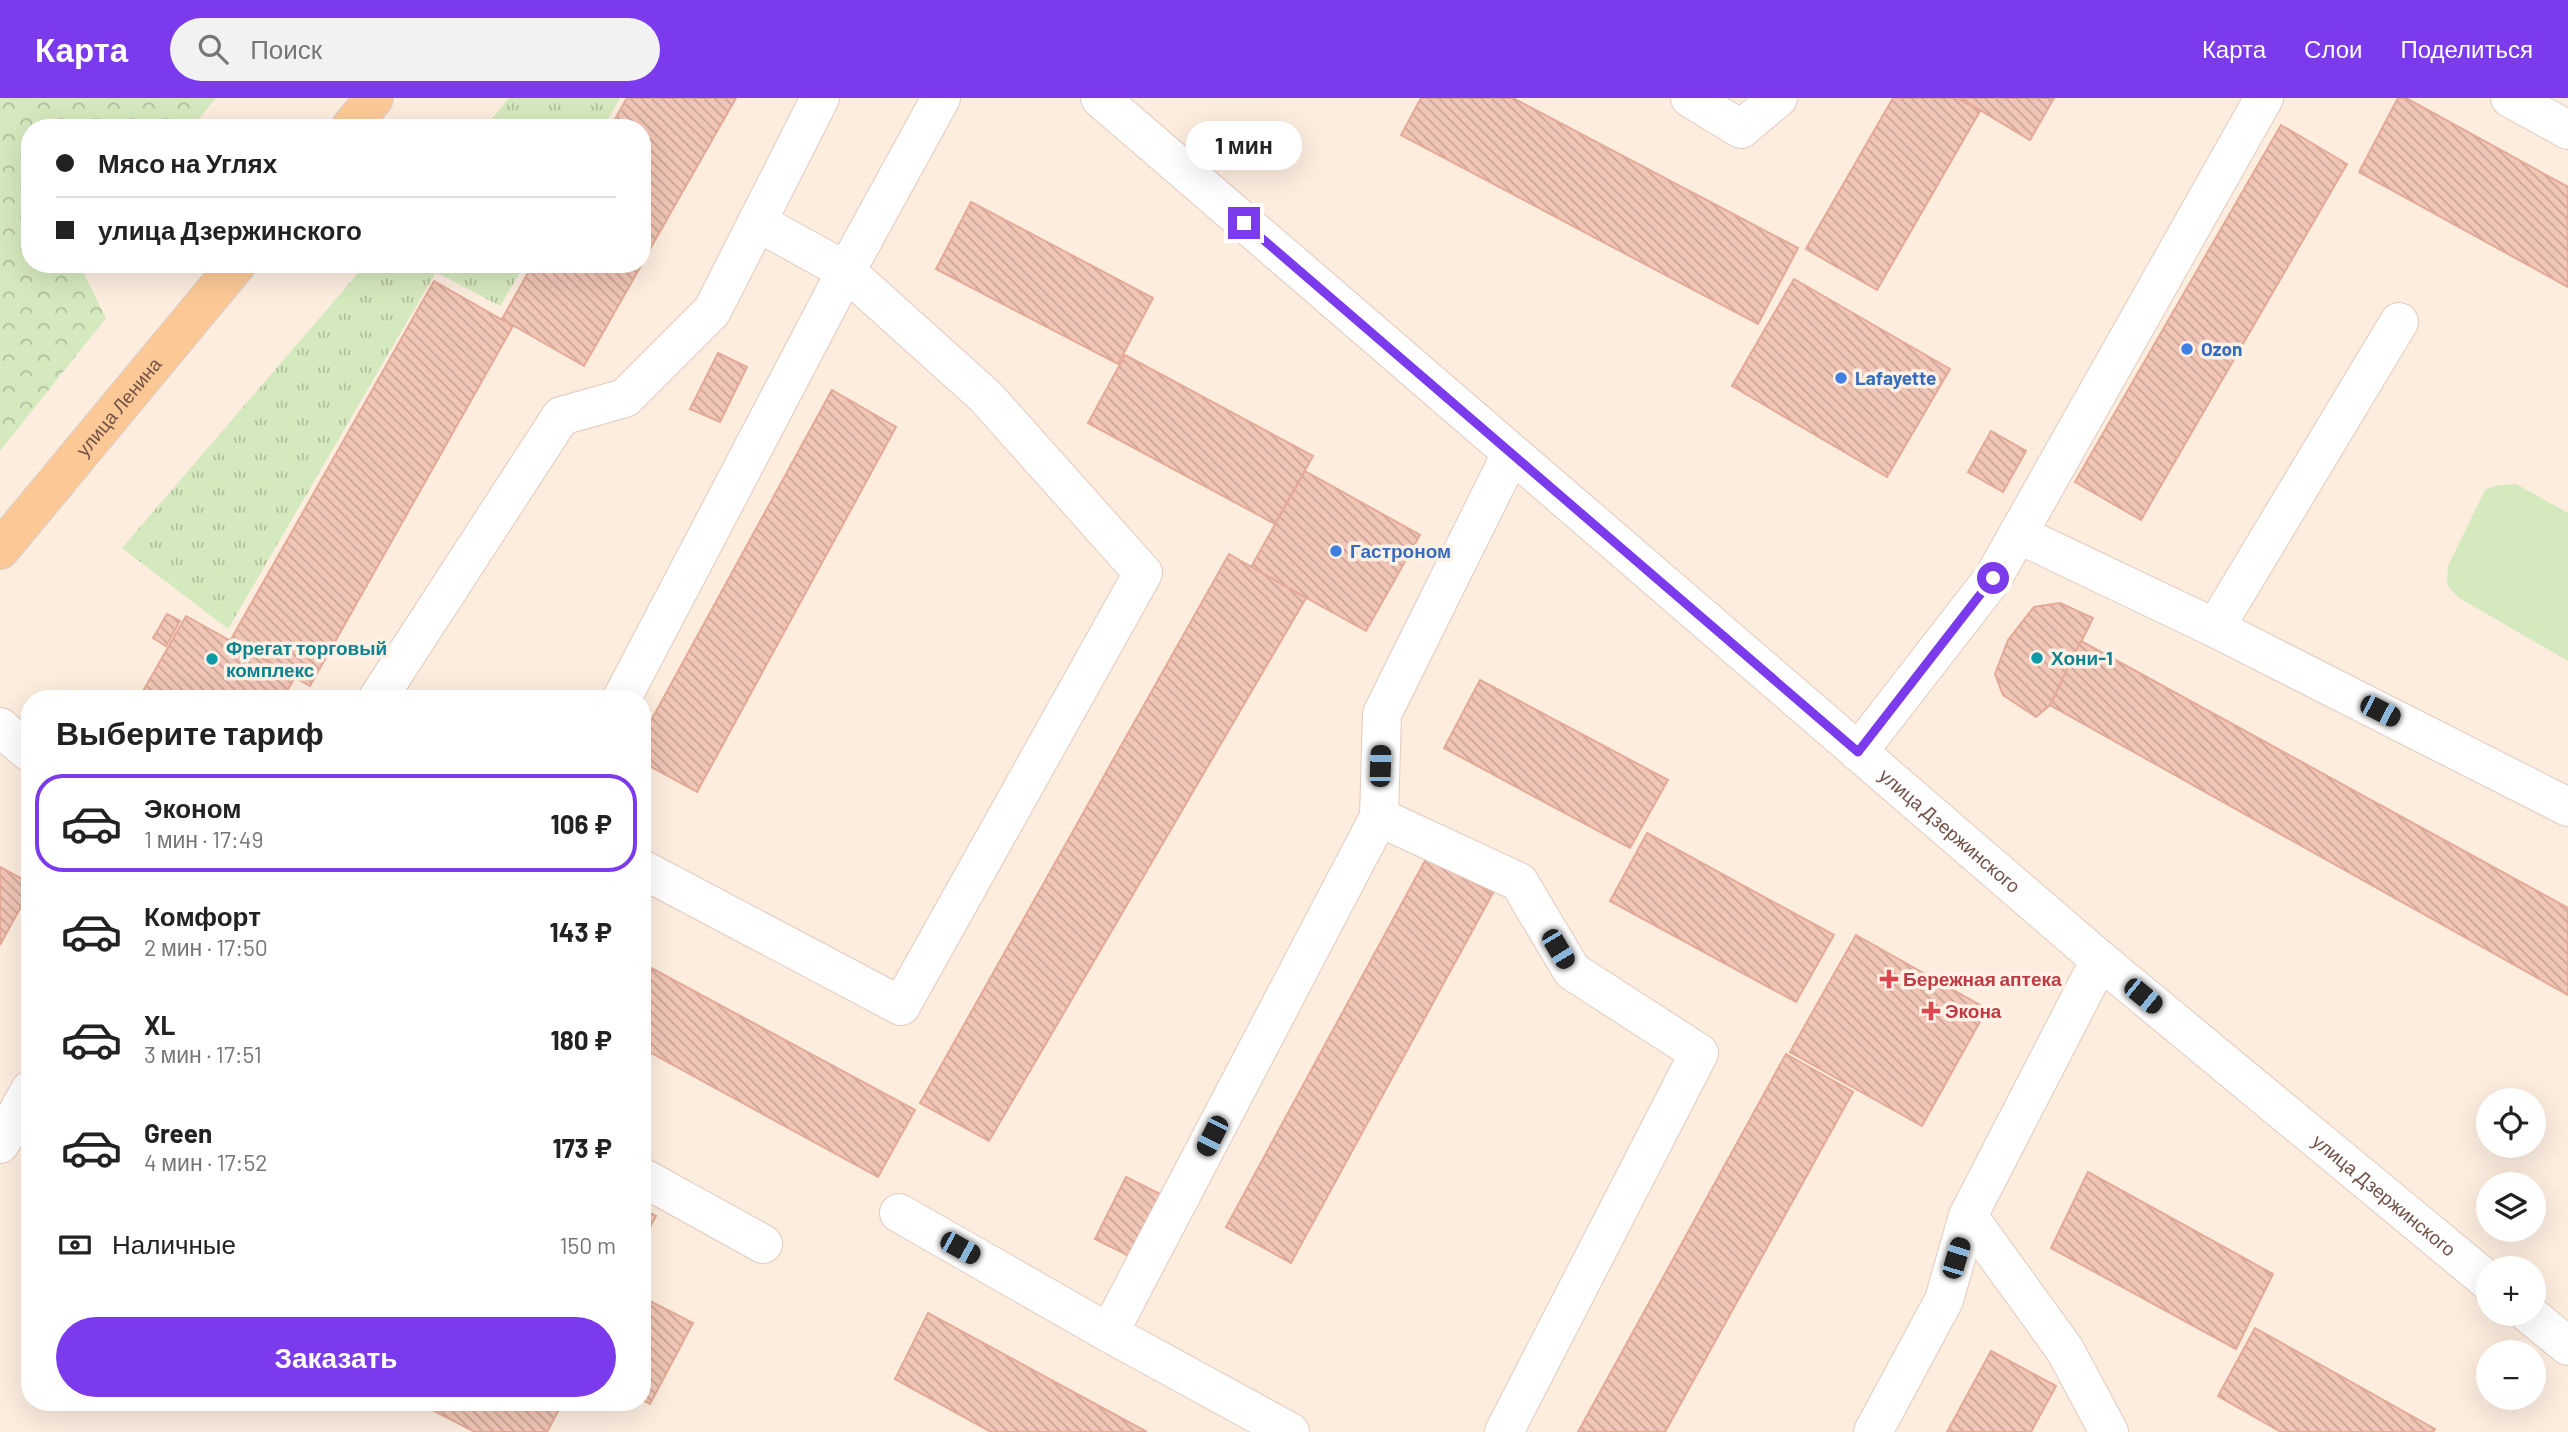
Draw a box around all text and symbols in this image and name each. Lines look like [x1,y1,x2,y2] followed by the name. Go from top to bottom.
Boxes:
[170,18,660,81] search box
[35,29,128,69] text: Карта
[194,30,232,68] icon: search
[250,33,322,64] text: Поиск
[2202,34,2266,63] text: Карта
[2304,34,2362,63] text: Слои
[2400,34,2533,63] text: Поделиться
[1186,122,1302,170] callout: 1 мин
[1215,131,1273,159] text: 1 мин
[98,147,277,178] text: Мясо на Углях
[1228,207,1260,239] route end
[98,214,362,245] text: улица Дзержинского
[2201,337,2243,360] place label: Ozon
[2179,341,2195,357] marker: Ozon
[71,352,166,461] street label: улица Ленина
[1855,366,1936,389] place label: Lafayette
[1833,370,1849,386] marker: Lafayette
[1350,539,1451,562] place label: Гастроном
[1328,543,1344,559] marker: Гастроном
[1977,562,2009,594] route start
[226,636,387,681] place label: Фрегат торговый комплекс
[2051,646,2113,669] place label: Хони-1
[2029,650,2045,666] marker: Хони-1
[204,651,220,667] marker: Фрегат торговый комплекс
[2357,692,2404,730] car
[56,713,324,751] text: Выберите тариф
[1369,745,1392,787] car
[1875,763,2025,897] street label: улица Дзержинского
[60,792,123,855] icon: car
[144,792,242,823] text: Эконом
[551,808,612,839] text: 106 ₽
[144,825,263,853] text: 1 мин · 17:49
[60,900,123,963] icon: car
[144,900,261,931] text: Комфорт
[550,916,612,947] text: 143 ₽
[1539,926,1578,972] car
[144,933,268,961] text: 2 мин · 17:50
[1903,967,2062,990] place label: Бережная аптека
[1881,971,1897,987] marker: Бережная аптека
[2121,975,2166,1017] car
[1945,999,2002,1022] place label: Экона
[1923,1003,1939,1019] marker: Экона
[60,1008,123,1071] icon: car
[144,1009,175,1040] text: XL
[550,1024,612,1055] text: 180 ₽
[144,1040,262,1068] text: 3 мин · 17:51
[2476,1088,2546,1410] map controls
[2476,1088,2546,1158] button: locate
[1194,1113,1231,1159] car
[60,1116,123,1179] icon: car
[144,1117,212,1148] text: Green
[2308,1129,2461,1261] street label: улица Дзержинского
[552,1132,612,1163] text: 173 ₽
[144,1148,268,1176] text: 4 мин · 17:52
[2476,1172,2546,1242] button: layers
[56,1226,94,1264] icon: cash
[112,1228,236,1259] text: Наличные
[937,1229,984,1267] car
[560,1231,616,1259] text: 150 m
[1940,1235,1973,1281] car
[2476,1256,2546,1326] button: +
[56,1317,616,1397] button: Заказать
[2476,1340,2546,1410] button: −

